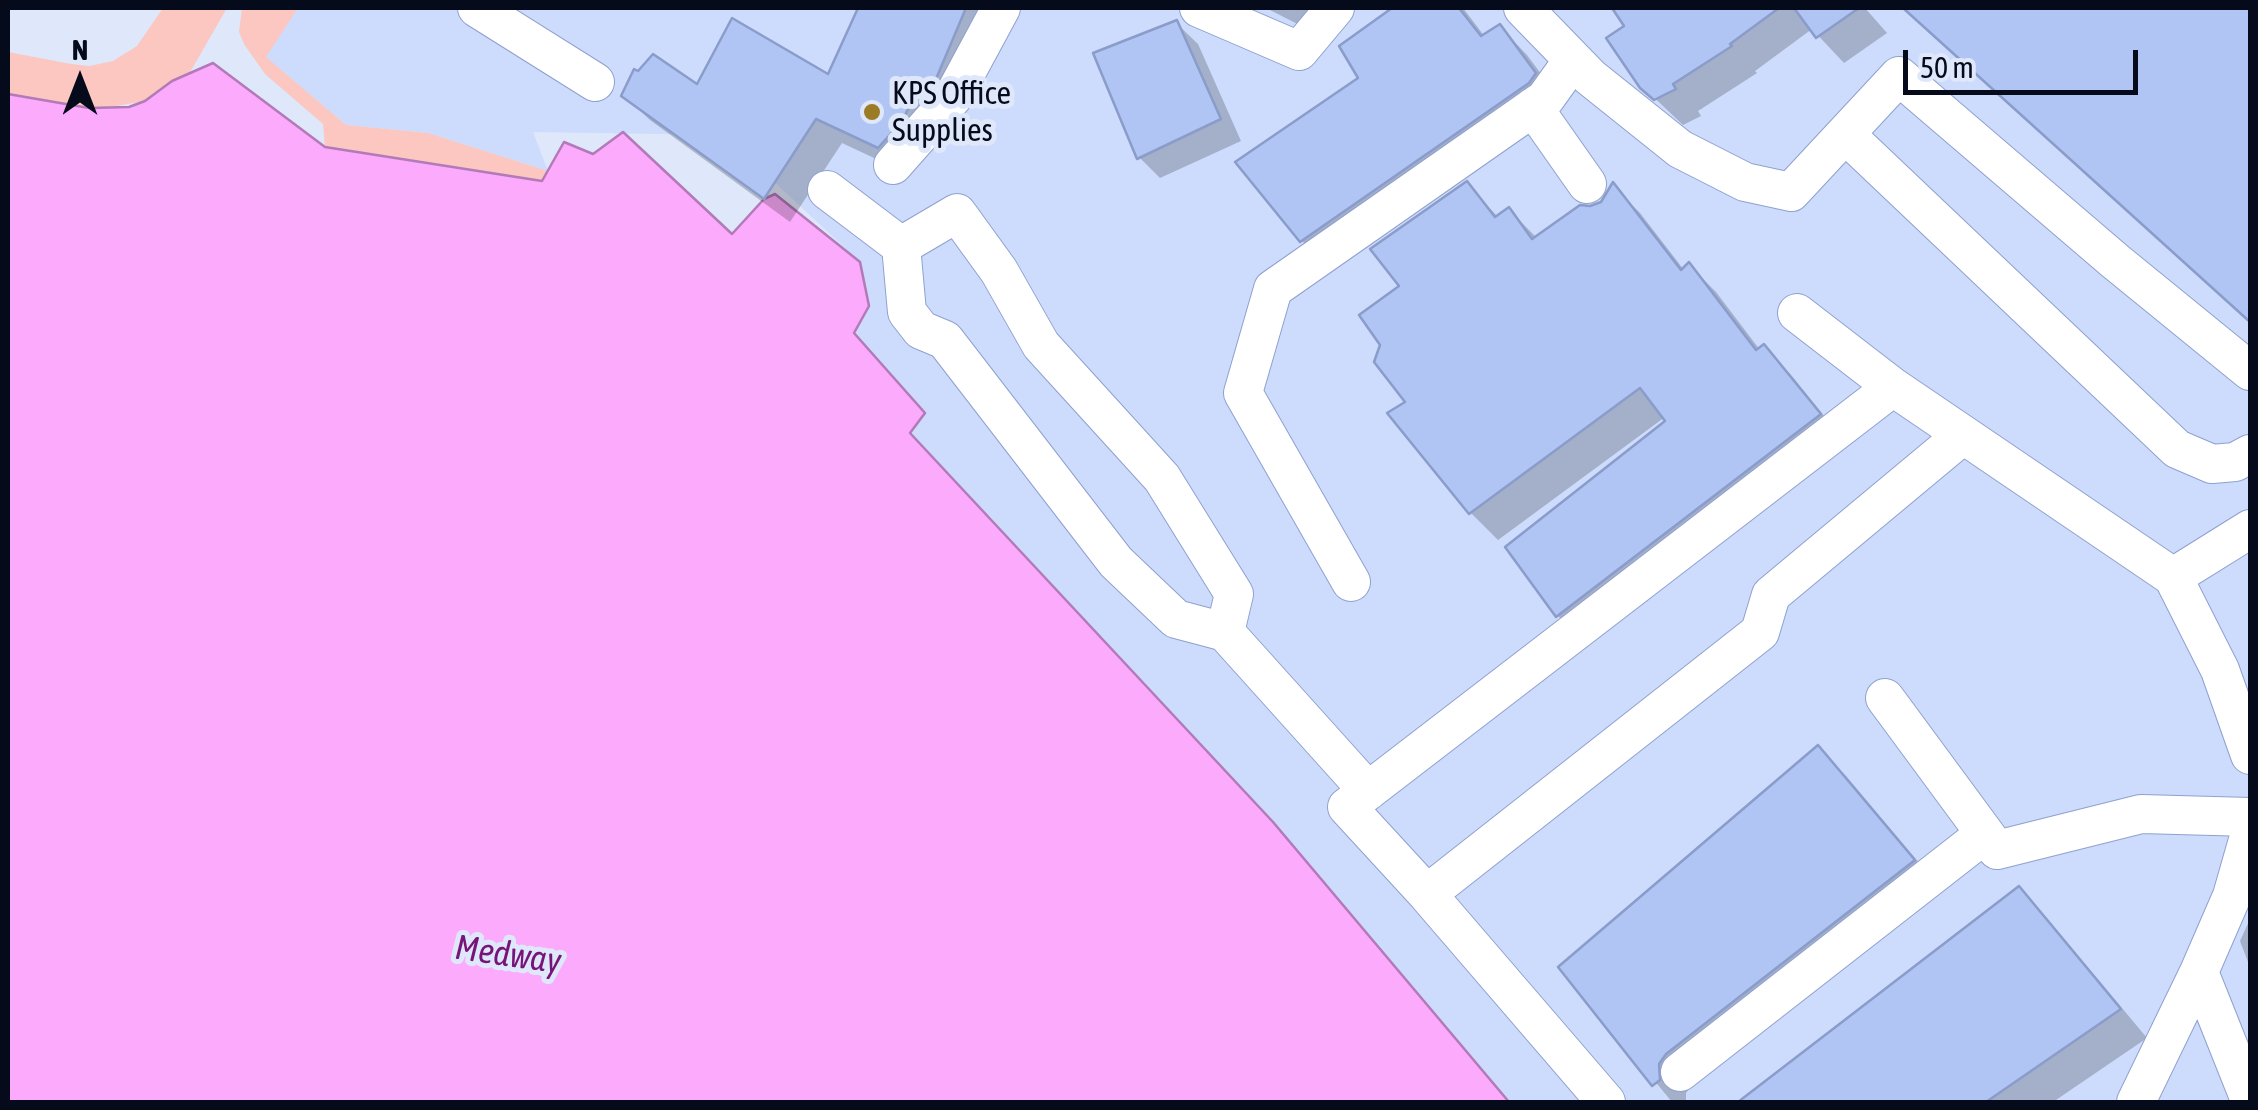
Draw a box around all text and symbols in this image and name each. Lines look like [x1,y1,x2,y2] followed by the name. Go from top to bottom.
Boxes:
[30,30,130,130] north arrow
[1908,30,2143,92] scale bar
[72,34,88,66] text: N
[1920,50,1974,84] text: 50 m
[892,75,1011,150] place label: KPS Office Supplies
[861,101,883,123] marker: KPS Office Supplies
[452,927,564,983] water label: Medway

